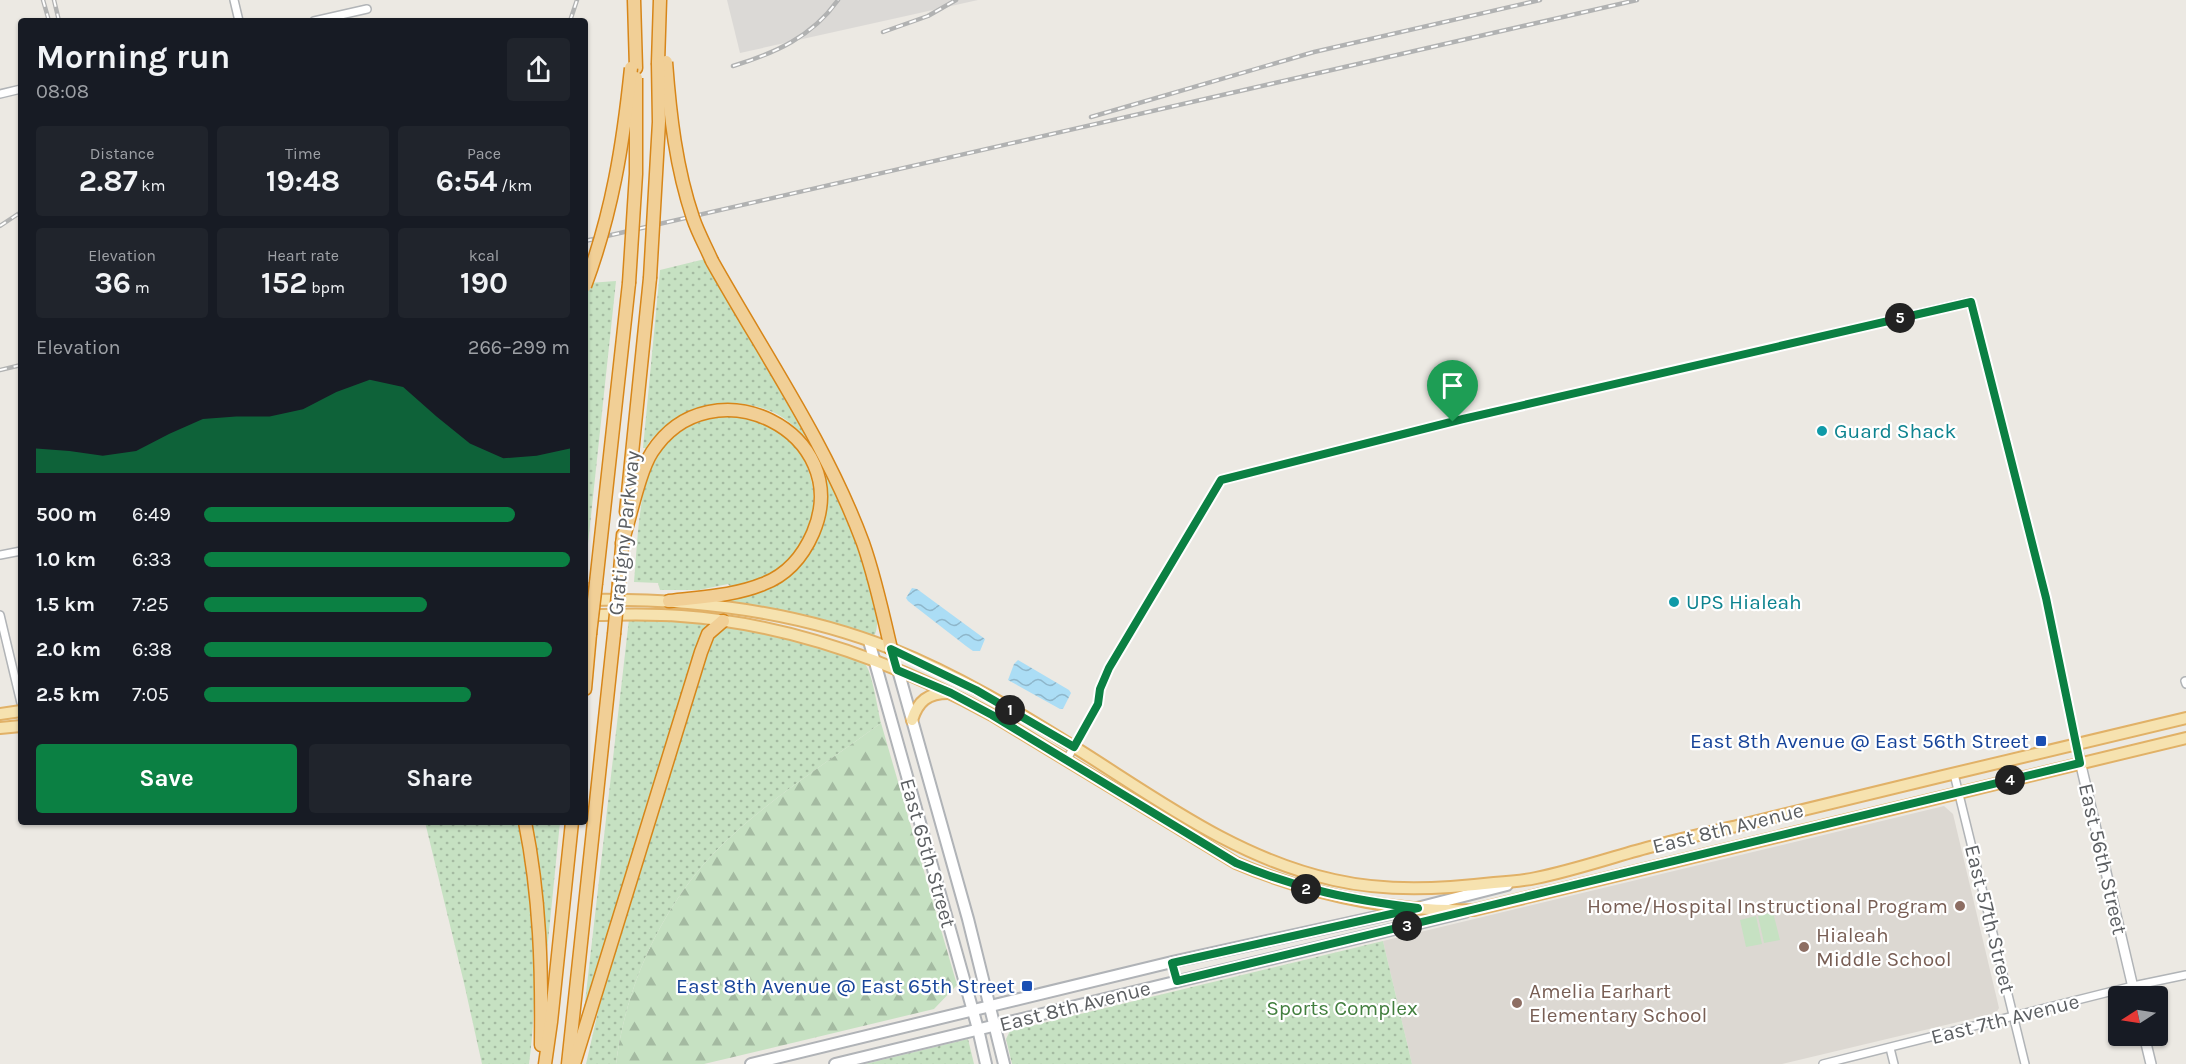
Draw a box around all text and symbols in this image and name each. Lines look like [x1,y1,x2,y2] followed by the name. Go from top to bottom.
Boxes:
[36,38,230,76] text: Morning run
[507,38,570,101] button: share
[36,80,89,103] text: 08:08
[90,144,154,163] text: Distance
[285,144,321,163] text: Time
[467,144,501,163] text: Pace
[79,163,138,199] text: 2.87
[266,163,340,199] text: 19:48
[436,163,497,199] text: 6:54
[138,176,165,195] text: km
[497,176,532,195] text: /km
[88,246,156,265] text: Elevation
[267,246,339,265] text: Heart rate
[469,246,499,265] text: kcal
[94,265,131,301] text: 36
[261,265,307,301] text: 152
[460,265,508,301] text: 190
[131,278,150,297] text: m
[307,278,345,297] text: bpm
[1885,303,1915,333] pin: 5
[1895,308,1905,327] text: 5
[36,336,121,359] text: Elevation
[468,336,570,359] text: 266–299 m
[1427,360,1478,422] pin
[1436,369,1469,402] icon: arrive
[1834,419,1957,443] place label: Guard Shack
[1815,424,1829,438] marker: Guard Shack
[603,449,645,616] street label: Gratigny Parkway
[36,503,97,526] text: 500 m
[132,503,171,526] text: 6:49
[36,548,96,571] text: 1.0 km
[132,548,172,571] text: 6:33
[1686,590,1802,614] place label: UPS Hialeah
[36,593,95,616] text: 1.5 km
[132,593,169,616] text: 7:25
[1667,595,1681,609] marker: UPS Hialeah
[36,638,101,661] text: 2.0 km
[132,638,172,661] text: 6:38
[36,683,100,706] text: 2.5 km
[132,683,169,706] text: 7:05
[995,695,1025,725] pin: 1
[1007,700,1013,719] text: 1
[1690,729,2029,753] place label: East 8th Avenue @ East 56th Street
[2034,734,2048,748] marker: East 8th Avenue @ East 56th Street
[36,744,297,813] button: Save
[309,744,570,813] button: Share
[1995,765,2025,795] pin: 4
[2005,770,2015,789] text: 4
[895,775,961,931] street label: East 65th Street
[2074,781,2132,937] street label: East 56th Street
[1650,798,1806,858] street label: East 8th Avenue
[1960,842,2020,996] street label: East 57th Street
[1291,874,1321,904] pin: 2
[1301,879,1311,898] text: 2
[1587,894,1948,918] place label: Home/Hospital Instructional Program
[1953,899,1967,913] marker: Home/Hospital Instructional Program
[1392,911,1422,941] pin: 3
[1402,916,1412,935] text: 3
[1816,923,1952,971] place label: Hialeah Middle School
[1797,940,1811,954] marker: Hialeah Middle School
[676,974,1015,998] place label: East 8th Avenue @ East 65th Street
[997,976,1153,1036] street label: East 8th Avenue
[1020,979,1034,993] marker: East 8th Avenue @ East 65th Street
[1529,979,1707,1027] place label: Amelia Earhart Elementary School
[2108,986,2168,1046] north arrow
[2108,986,2168,1046] map controls
[1928,989,2082,1049] street label: East 7th Avenue
[1266,996,1418,1020] park label: Sports Complex
[1510,996,1524,1010] marker: Amelia Earhart Elementary School

